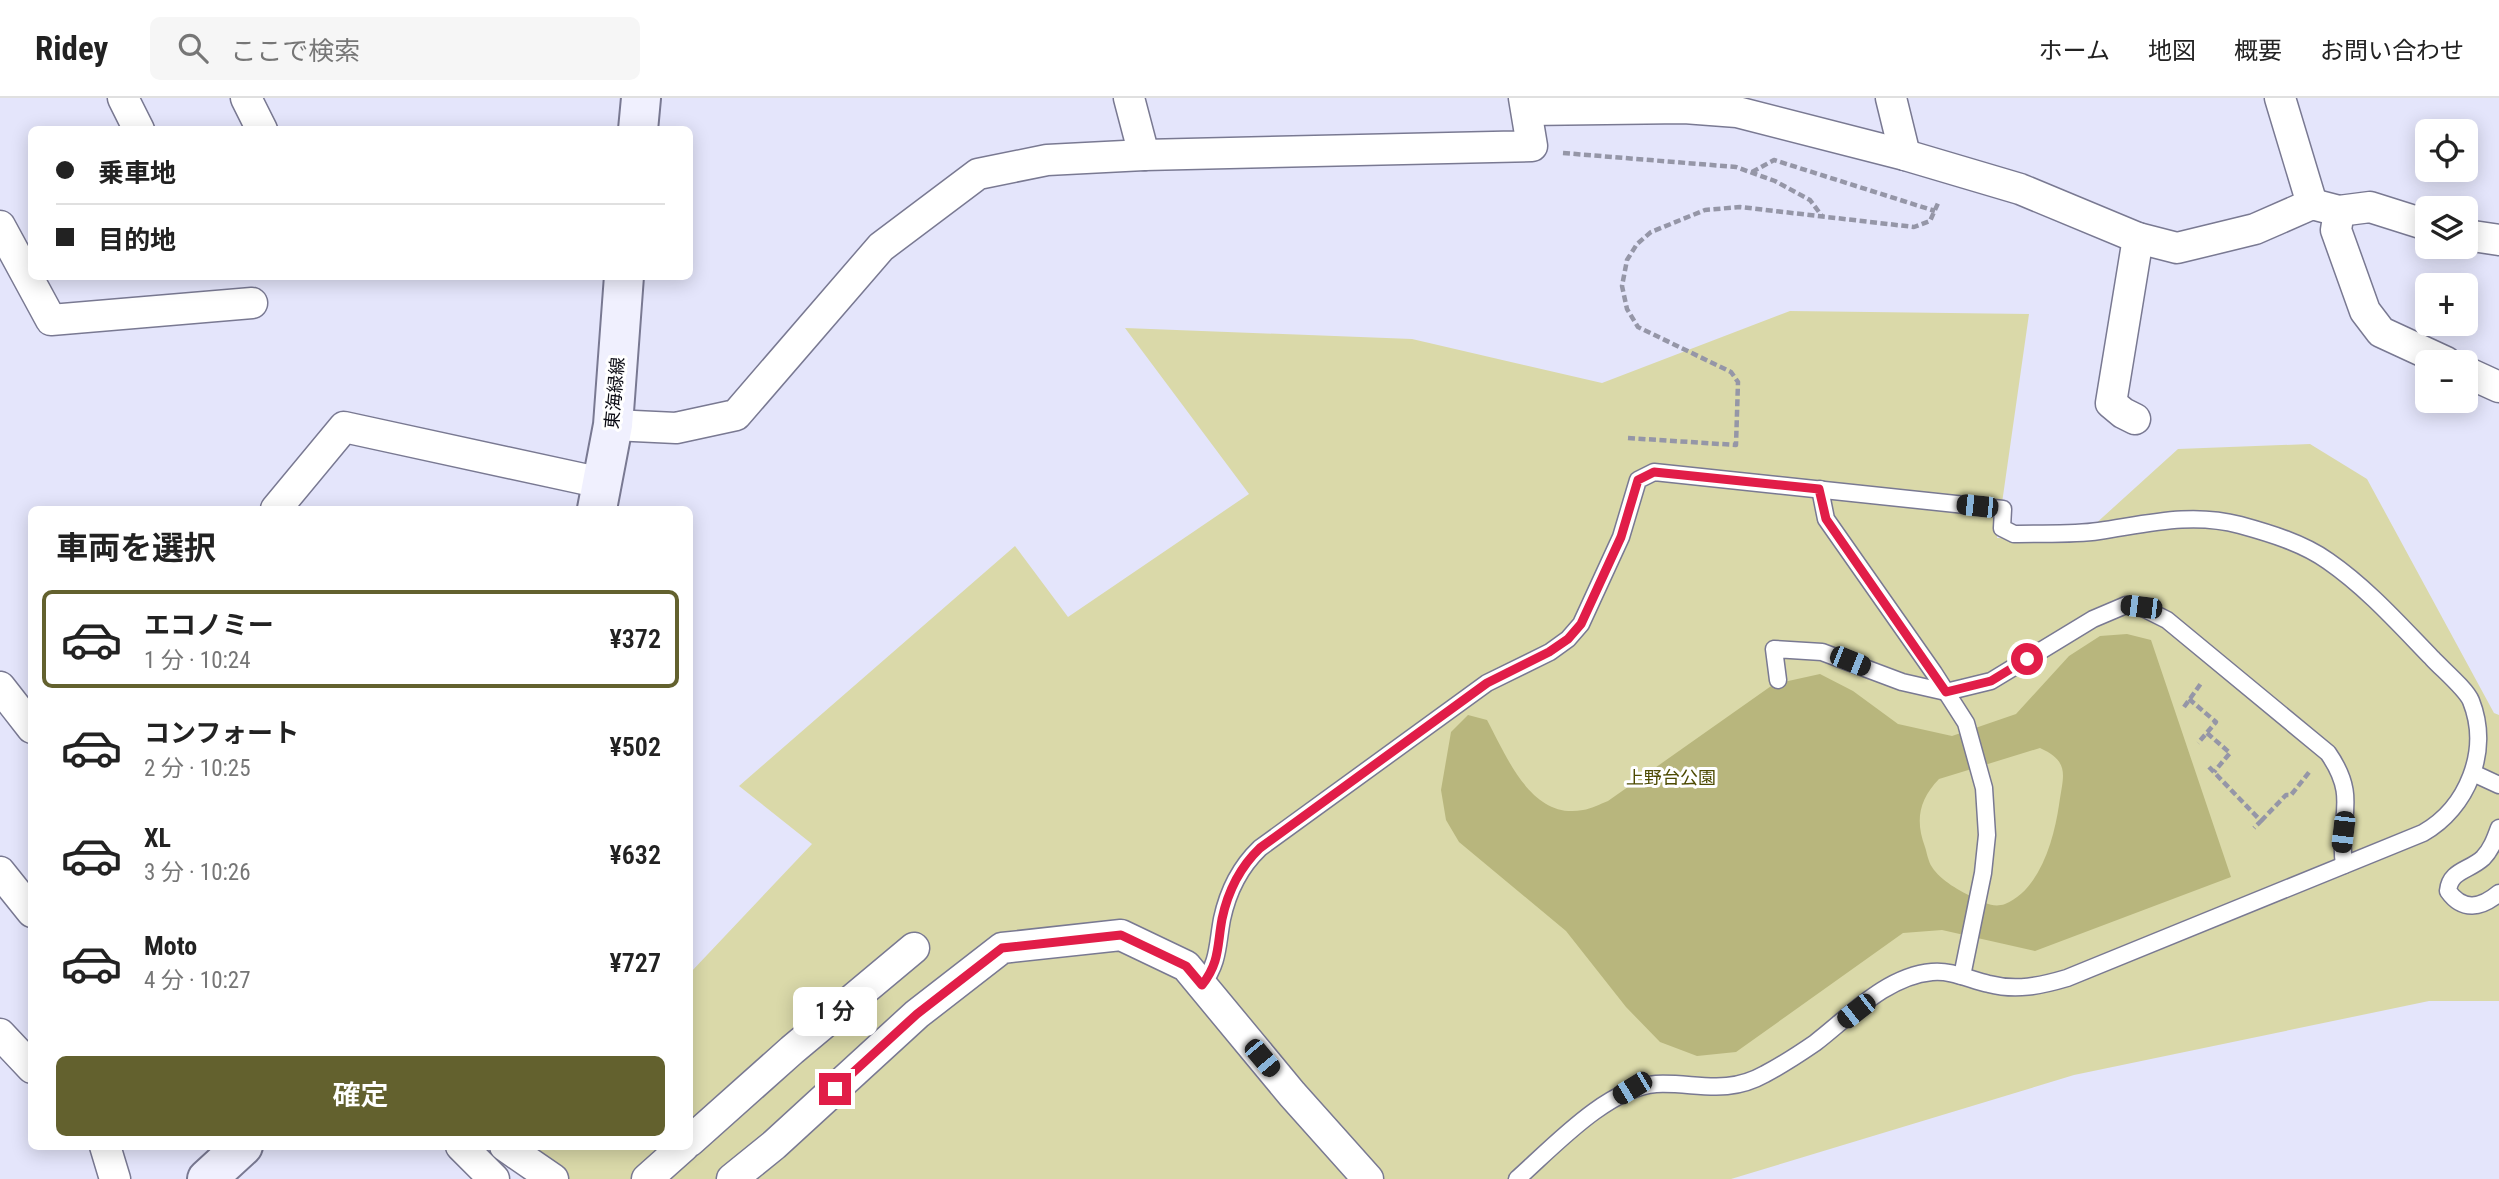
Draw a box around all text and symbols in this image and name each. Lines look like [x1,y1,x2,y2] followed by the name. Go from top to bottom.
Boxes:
[150,17,640,80] search box
[35,29,108,68] text: Ridey
[174,29,212,67] icon: search
[230,36,360,66] text: ここで検索
[2039,37,2110,65] text: ホーム
[2148,37,2196,65] text: 地図
[2234,37,2282,65] text: 概要
[2320,37,2464,65] text: お問い合わせ
[2415,119,2478,413] map controls
[2415,119,2478,182] button: locate
[98,158,176,188] text: 乗車地
[2415,196,2478,259] button: layers
[98,225,176,255] text: 目的地
[2415,273,2478,336] button: +
[2415,350,2478,413] button: −
[601,356,628,430] street label: 東海緑線
[1956,493,1999,519] car
[56,529,216,567] text: 車両を選択
[2119,594,2164,620] car
[60,608,123,671] icon: car
[144,610,274,640] text: エコノミー
[609,624,661,654] text: ¥372
[1827,643,1874,679] car
[2011,643,2043,675] route start
[144,647,251,674] text: 1 分 · 10:24
[60,716,123,779] icon: car
[144,718,299,748] text: コンフォート
[609,732,661,762] text: ¥502
[144,755,251,782] text: 2 分 · 10:25
[1626,767,1716,788] park label: 上野台公園
[2331,810,2356,854] car
[144,823,171,853] text: XL
[60,824,123,887] icon: car
[609,840,661,870] text: ¥632
[144,859,251,886] text: 3 分 · 10:26
[144,931,197,961] text: Moto
[60,932,123,995] icon: car
[609,948,661,978] text: ¥727
[144,967,251,994] text: 4 分 · 10:27
[793,988,877,1037] callout: 1 分
[1833,990,1880,1032] car
[815,998,855,1025] text: 1 分
[1241,1035,1284,1081] car
[56,1056,665,1136] button: 確定
[1609,1068,1656,1108] car
[819,1073,851,1105] route end

